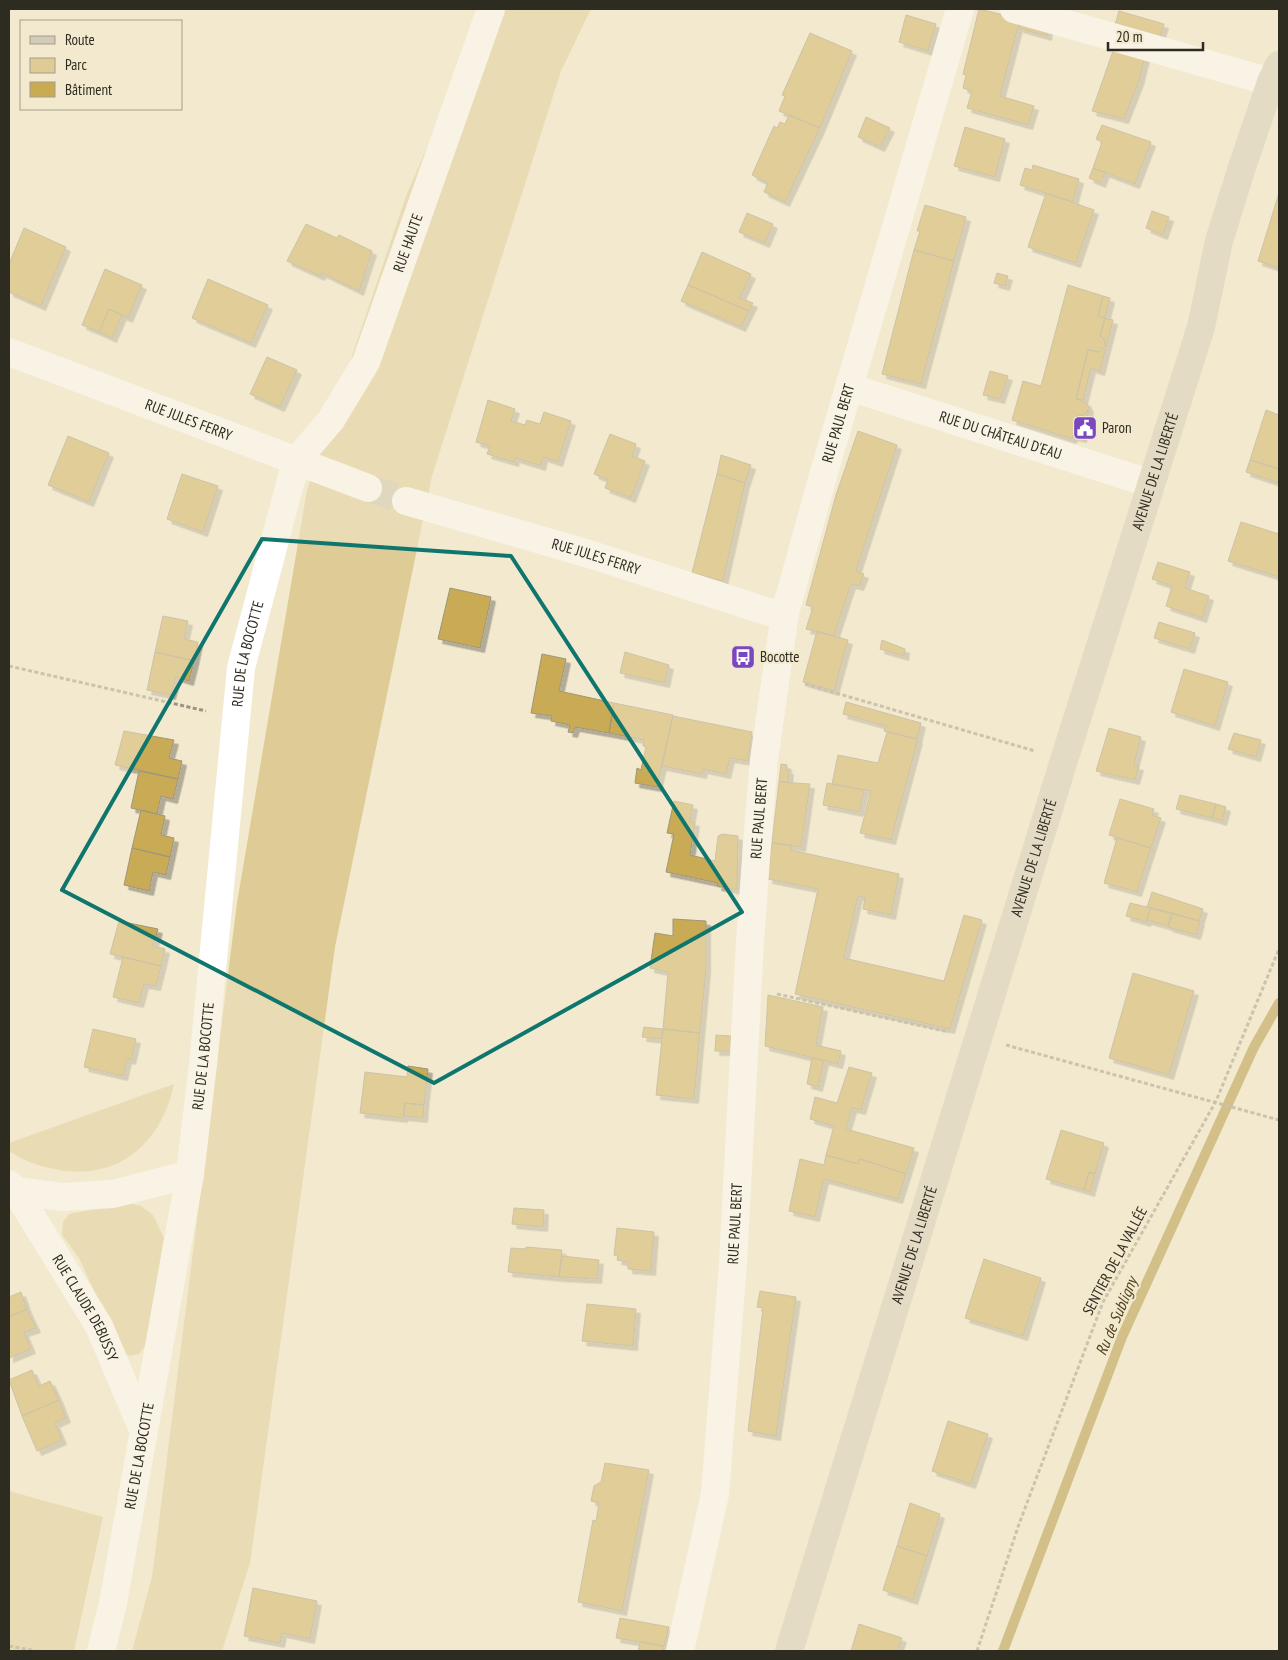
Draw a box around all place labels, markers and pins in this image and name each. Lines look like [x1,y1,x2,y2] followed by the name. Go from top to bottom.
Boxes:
[1072,415,1098,441] public building icon: Paron
[1102,418,1132,437] place label: Paron
[730,644,756,670] bus stop icon: Bocotte
[760,647,799,666] place label: Bocotte

